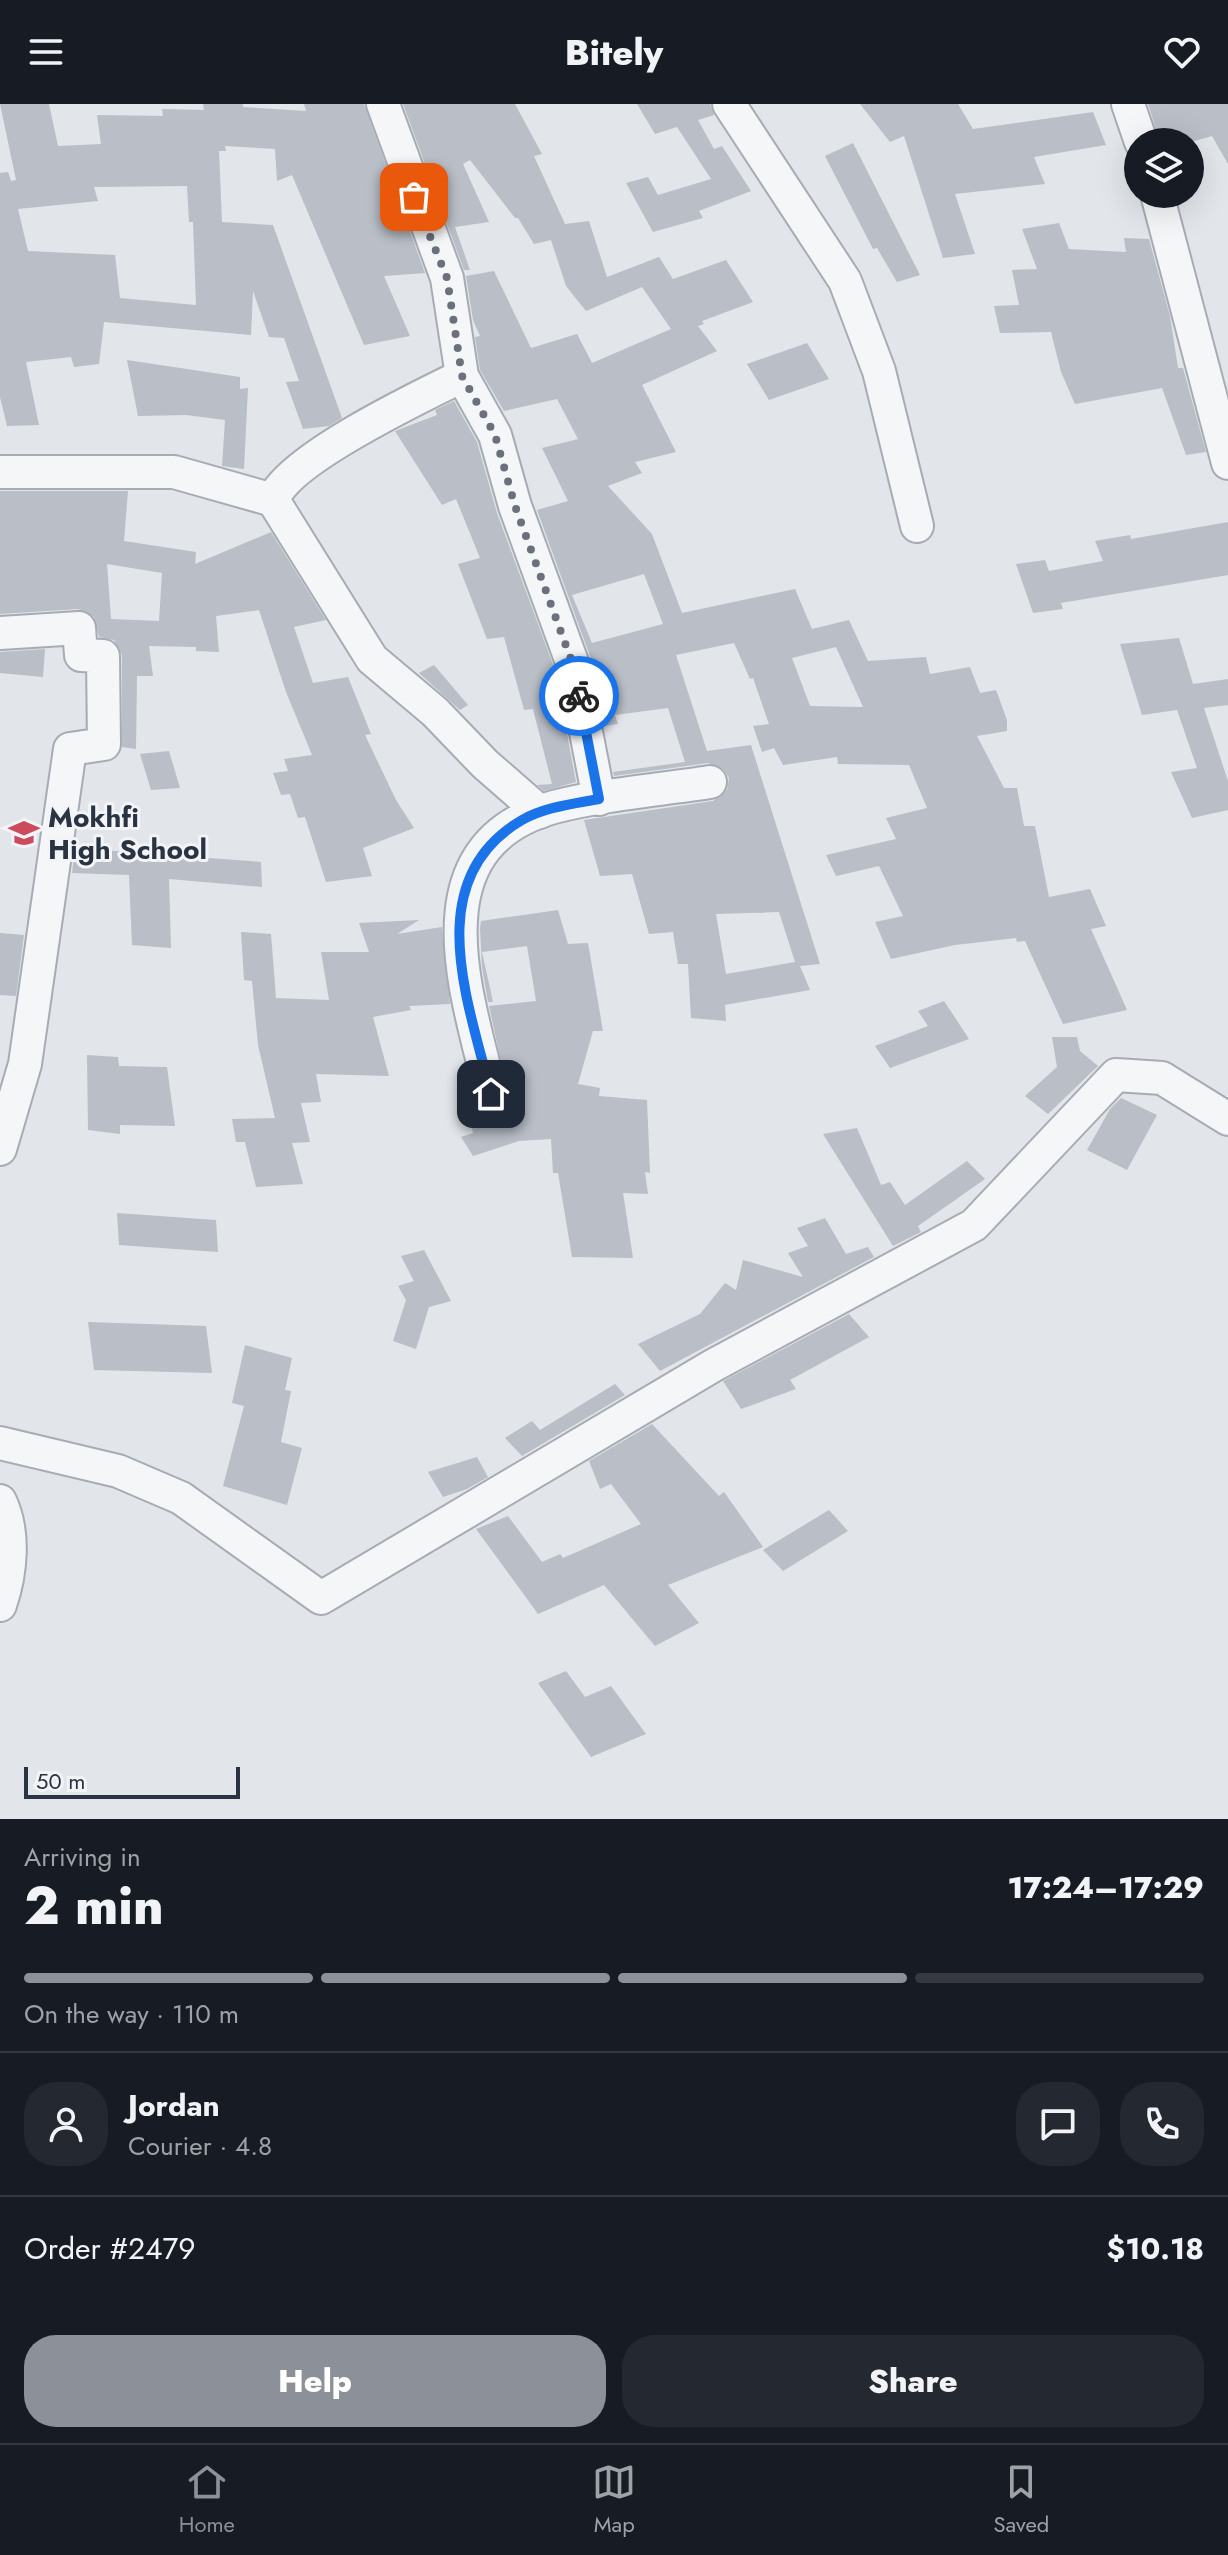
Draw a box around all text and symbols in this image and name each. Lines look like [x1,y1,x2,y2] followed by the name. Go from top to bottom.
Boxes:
[565,26,663,78] text: Bitely
[24,30,68,74] icon: menu
[1160,30,1204,74] icon: heart
[1124,128,1204,208] map controls
[1124,128,1204,208] button: layers
[380,163,448,231] pin
[392,175,436,219] icon: bag
[539,656,619,736] courier
[557,674,601,718] icon: bike
[48,797,207,870] place label: Mokhfi High School
[7,816,41,850] school or university icon: Mokhfi High School
[457,1060,525,1128] pin
[469,1072,513,1116] icon: home
[24,1763,240,1799] scale bar
[36,1765,85,1797] text: 50 m
[24,1838,141,1876] text: Arriving in
[1007,1866,1204,1909] text: 17:24–17:29
[24,1868,164,1944] text: 2 min
[24,1995,239,2033] text: On the way · 110 m
[24,2082,108,2166] button: person
[1016,2082,1100,2166] button: chat
[1120,2082,1204,2166] button: phone
[128,2084,220,2127] text: Jordan
[128,2127,272,2165] text: Courier · 4.8
[24,2227,196,2270] text: Order #2479
[1106,2227,1204,2270] text: $10.18
[24,2335,606,2427] button: Help
[622,2335,1204,2427] button: Share
[179,2460,235,2540] tab: Home
[592,2460,636,2540] tab: Map
[994,2460,1049,2540] tab: Saved

